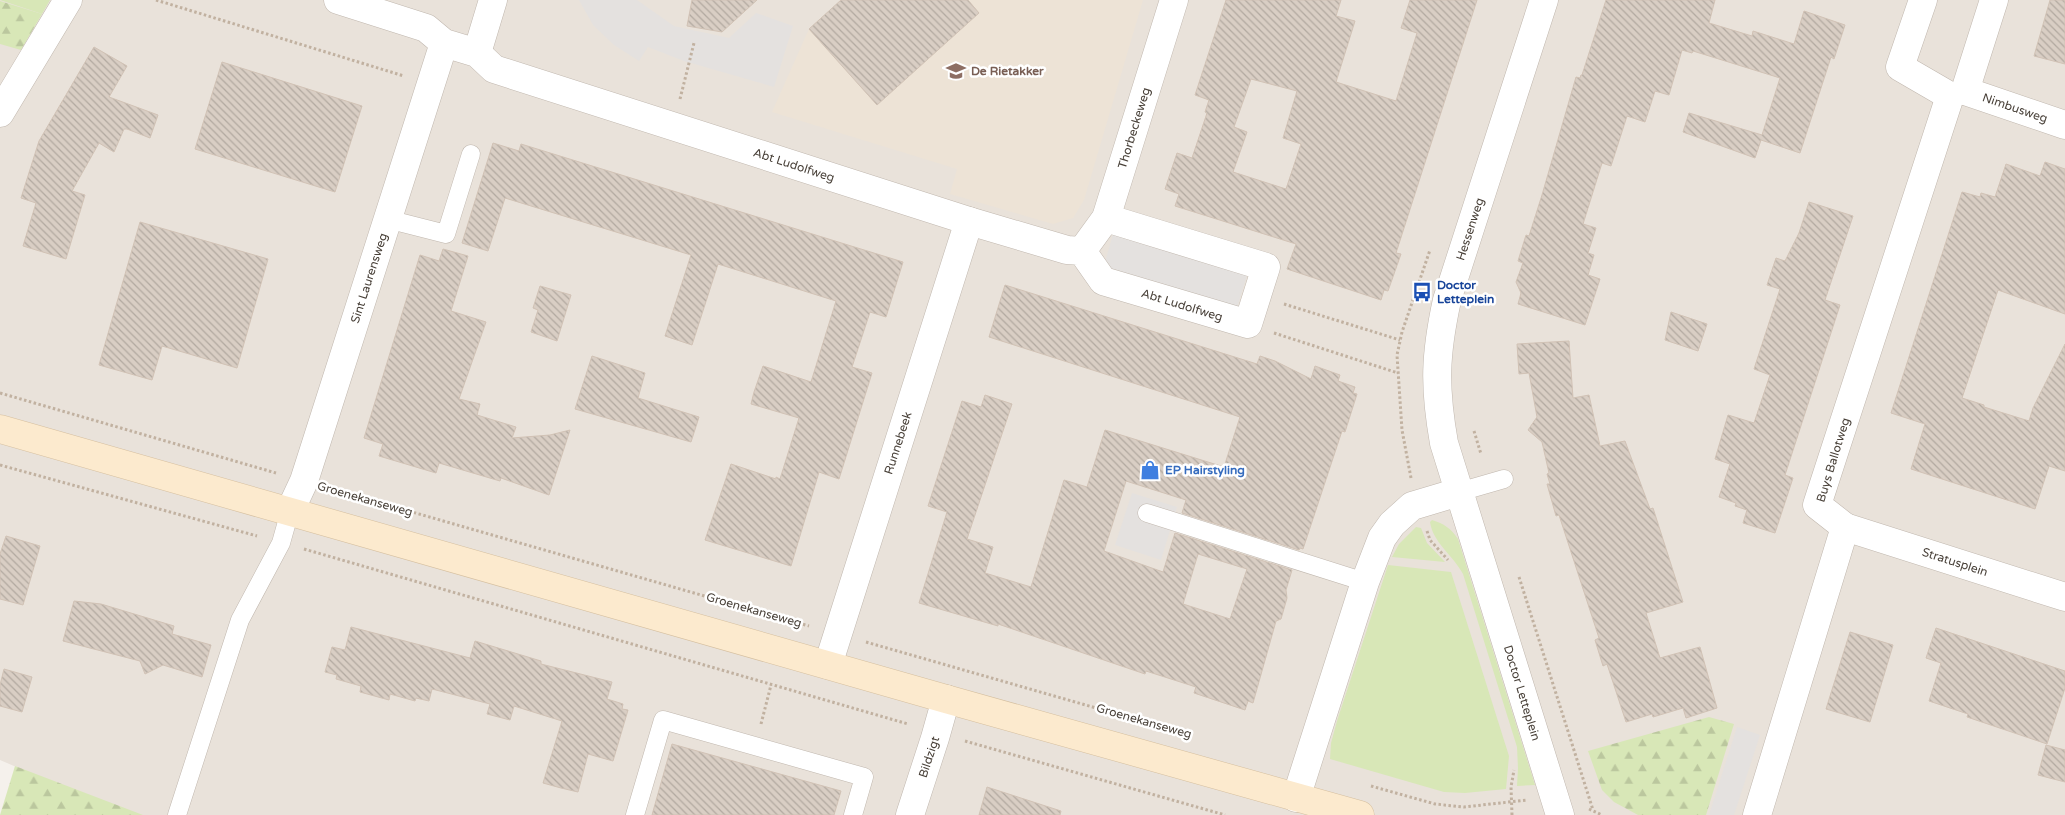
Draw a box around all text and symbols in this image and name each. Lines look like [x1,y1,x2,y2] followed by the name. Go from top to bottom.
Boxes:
[945,60,967,82] school or university icon: De Rietakker
[971,64,1044,78] place label: De Rietakker
[1115,86,1153,170] street label: Thorbeckeweg
[1981,90,2049,126] street label: Nimbusweg
[752,145,836,185] street label: Abt Ludolfweg
[1453,196,1487,262] street label: Hessenweg
[348,231,390,325] street label: Sint Laurensweg
[1437,278,1494,307] place label: Doctor Letteplein
[1411,281,1433,303] bus stop icon: Doctor Letteplein
[1140,286,1224,324] street label: Abt Ludolfweg
[881,410,915,476] street label: Runnebeek
[1814,416,1852,504] street label: Buys Ballotweg
[1139,459,1161,481] shop icon: EP Hairstyling
[1165,463,1245,478] place label: EP Hairstyling
[316,479,414,519] street label: Groenekanseweg
[1920,545,1990,579] street label: Stratusplein
[705,590,803,630] street label: Groenekanseweg
[1501,644,1543,742] street label: Doctor Letteplein
[1095,701,1193,741] street label: Groenekanseweg
[916,734,942,780] street label: Bildzigt

